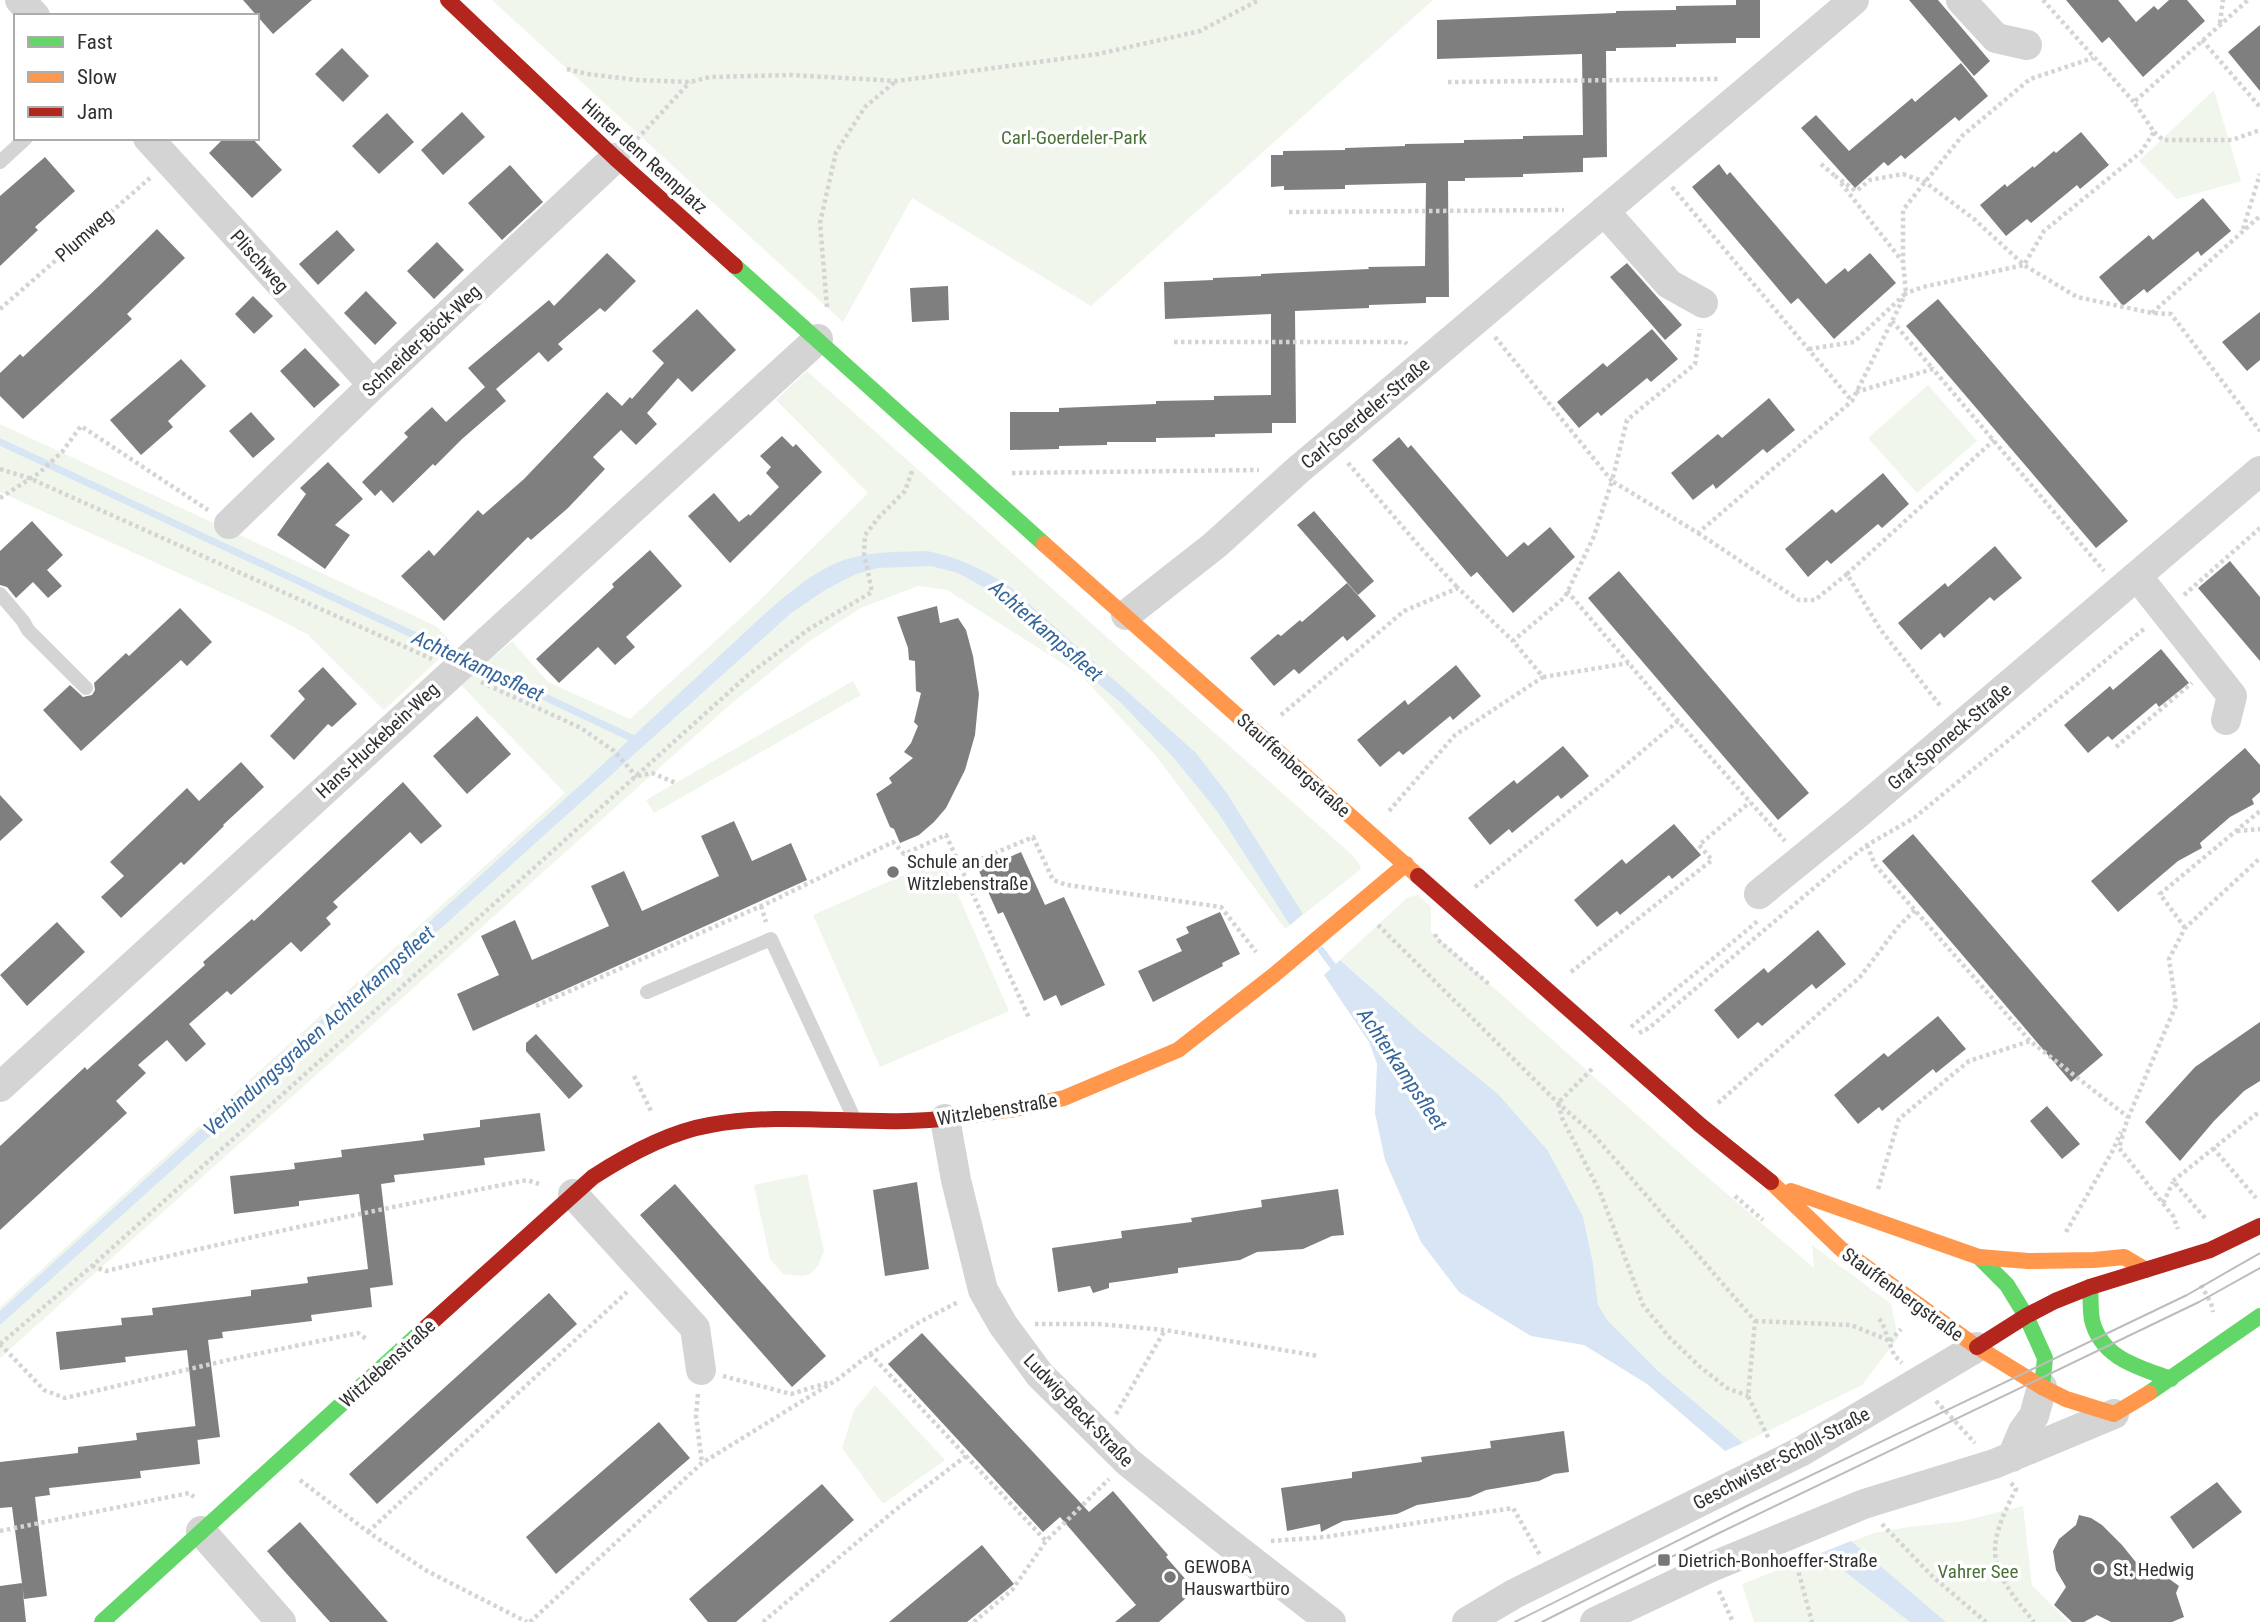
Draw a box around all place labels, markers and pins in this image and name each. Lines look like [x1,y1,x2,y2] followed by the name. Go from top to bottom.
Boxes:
[907,850,1028,895] place label: Schule an der Witzlebenstraße
[885,864,901,880] marker: Schule an der Witzlebenstraße
[1678,1549,1877,1572] place label: Dietrich-Bonhoeffer-Straße
[1656,1552,1672,1568] marker: Dietrich-Bonhoeffer-Straße
[1184,1555,1290,1600] place label: GEWOBA Hauswartbüro
[2113,1558,2194,1581] place label: St. Hedwig
[2091,1561,2107,1577] marker: St. Hedwig
[1162,1569,1178,1585] marker: GEWOBA Hauswartbüro

